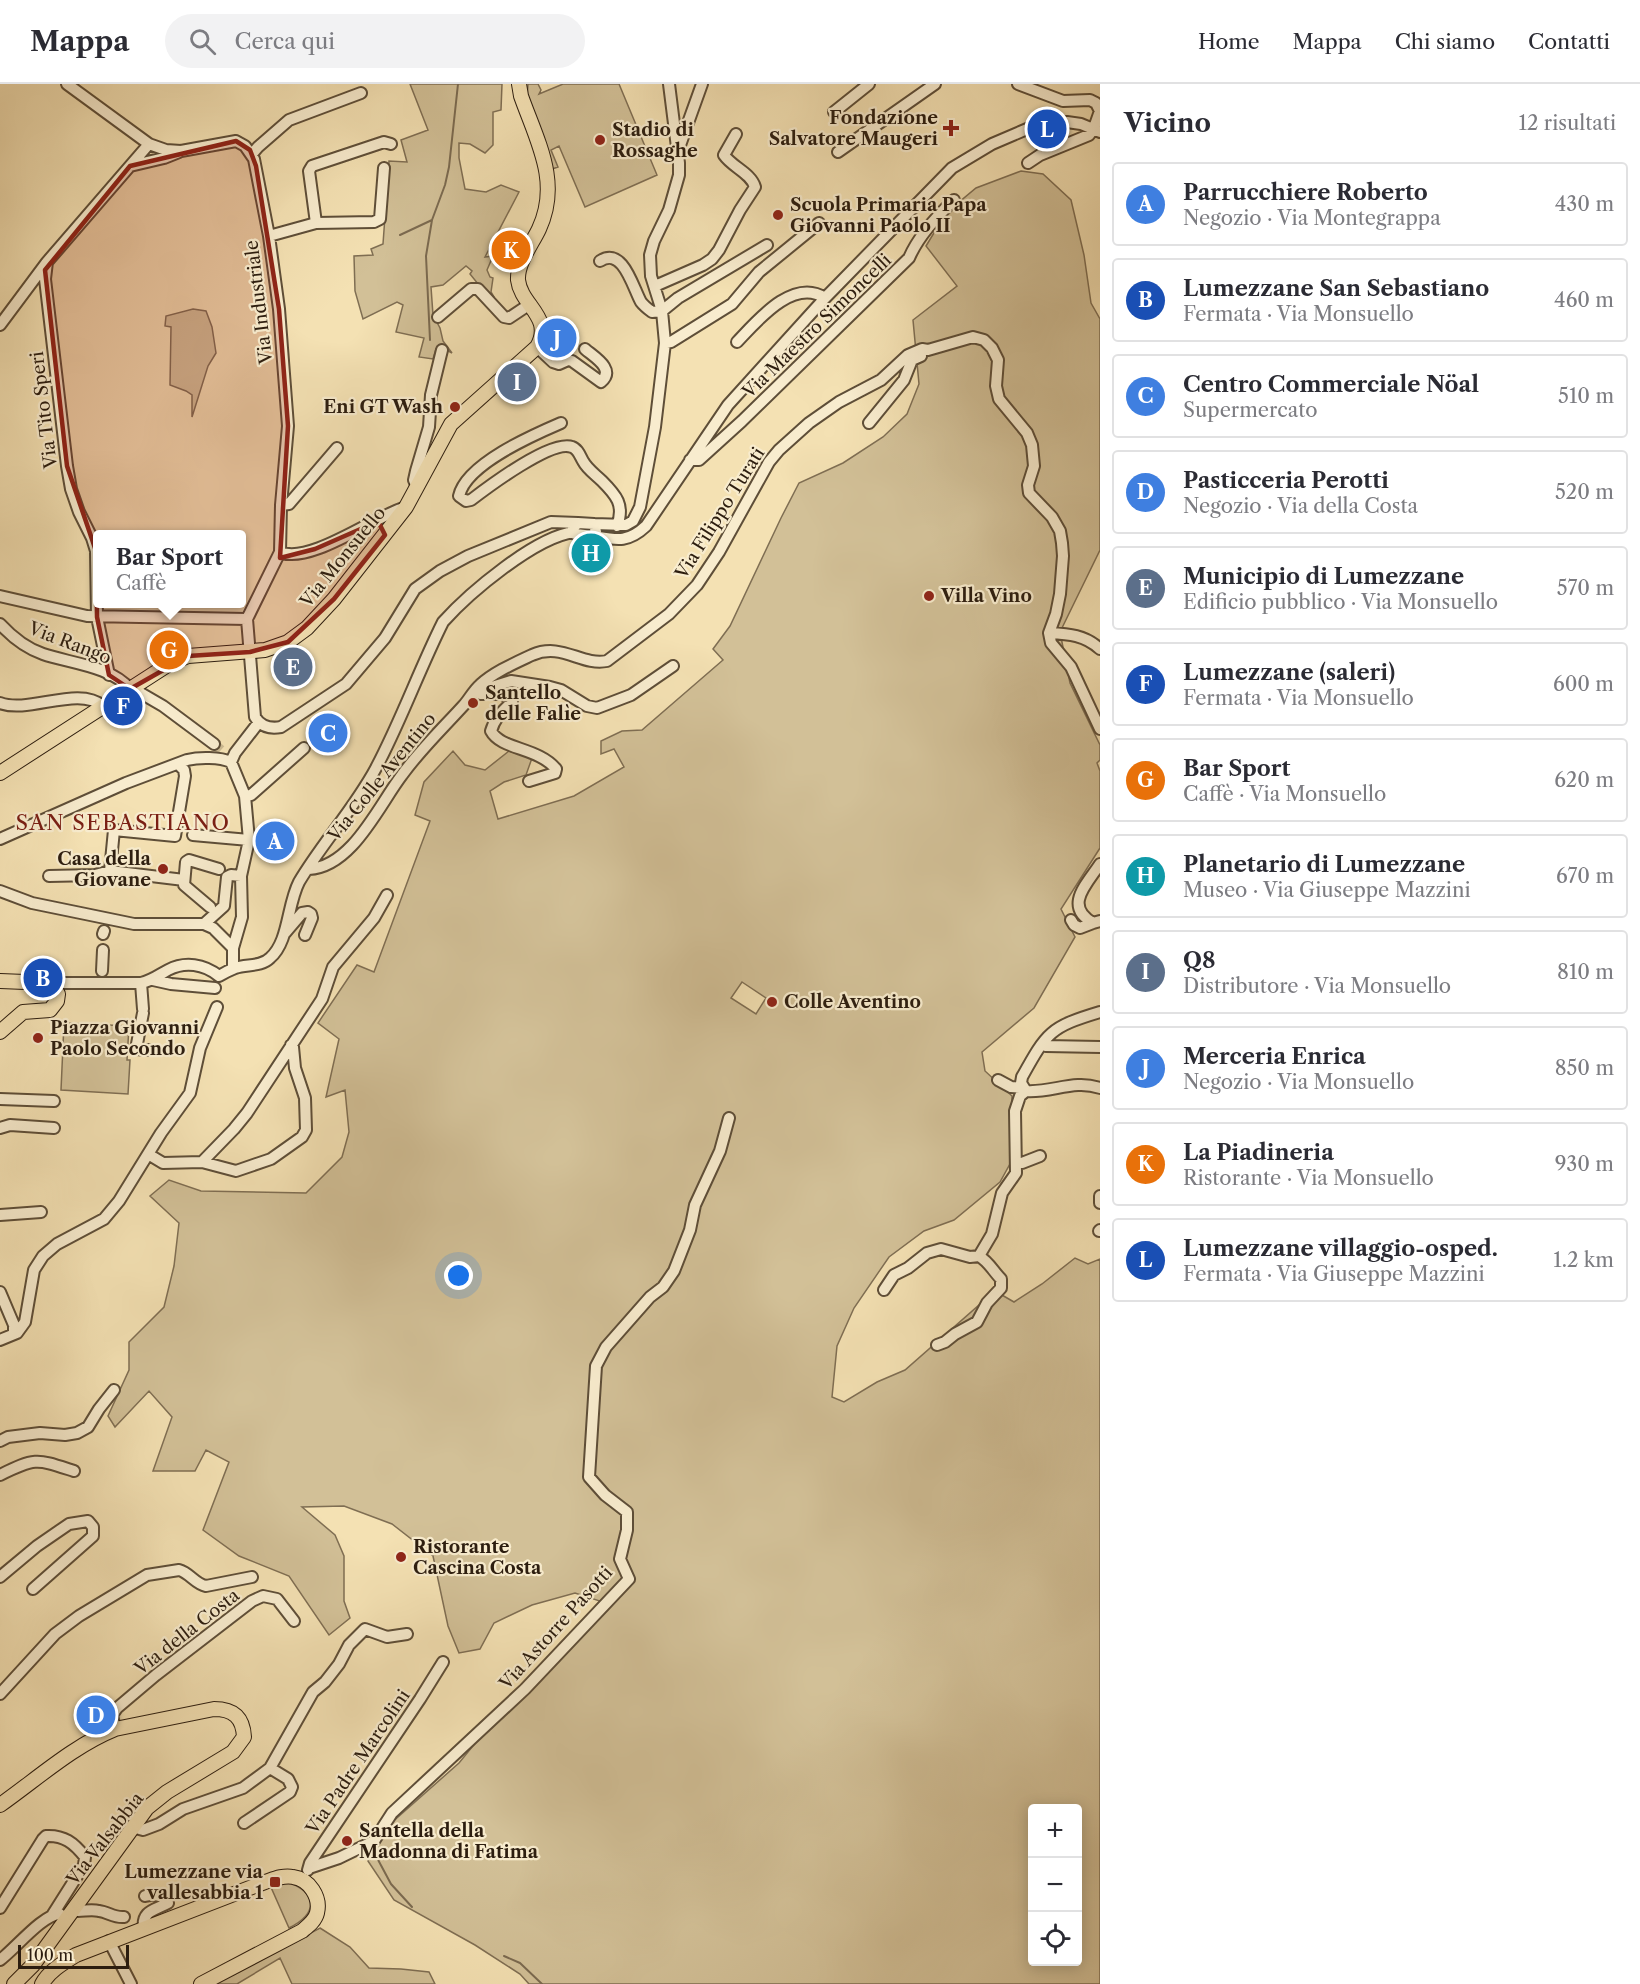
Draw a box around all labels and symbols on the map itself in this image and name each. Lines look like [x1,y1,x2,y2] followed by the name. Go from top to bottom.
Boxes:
[1028,106,1066,152] pin: L
[769,107,939,150] place label: Fondazione Salvatore Maugeri
[612,119,698,162] place label: Stadio di Rossaghe
[942,119,960,137] marker: Fondazione Salvatore Maugeri
[593,133,607,147] marker: Stadio di Rossaghe
[790,194,987,237] place label: Scuola Primaria Papa Giovanni Paolo II
[771,208,785,222] marker: Scuola Primaria Papa Giovanni Paolo II
[492,228,530,272] pin: K
[240,239,278,366] street label: Via Industriale
[737,249,896,404] street label: Via Maestro Simoncelli
[538,316,576,360] pin: J
[26,350,62,471] street label: Via Tito Speri
[498,360,536,404] pin: I
[323,396,444,418] place label: Eni GT Wash
[448,400,462,414] marker: Eni GT Wash
[670,443,770,584] street label: Via Filippo Turati
[295,502,390,613] street label: Via Monsuello
[572,530,610,576] pin: H
[940,585,1032,607] place label: Villa Vino
[922,589,936,603] marker: Villa Vino
[25,617,115,669] street label: Via Rango
[150,628,188,672] pin: G
[274,644,312,690] pin: E
[485,682,581,725] place label: Santello delle Falìe
[104,684,142,728] pin: F
[466,696,480,710] marker: Santello delle Falìe
[323,708,441,846] street label: Via Colle Aventino
[308,710,348,756] pin: C
[16,810,230,835] district label: SAN SEBASTIANO
[256,818,294,864] pin: A
[57,848,152,891] place label: Casa della Giovane
[156,862,170,876] marker: Casa della Giovane
[24,956,63,1000] pin: B
[784,991,921,1013] place label: Colle Aventino
[765,995,779,1009] marker: Colle Aventino
[50,1017,200,1060] place label: Piazza Giovanni Paolo Secondo
[31,1031,45,1045] marker: Piazza Giovanni Paolo Secondo
[444,1261,473,1290] your location
[413,1536,542,1579] place label: Ristorante Cascina Costa
[394,1550,408,1564] marker: Ristorante Cascina Costa
[494,1561,617,1695] street label: Via Astorre Pasotti
[129,1584,244,1680] street label: Via della Costa
[301,1685,415,1839] street label: Via Padre Marcolini
[76,1692,116,1738] pin: D
[61,1788,148,1891] street label: Via Valsabbia
[359,1820,539,1863] place label: Santella della Madonna di Fatima
[340,1834,354,1848] marker: Santella della Madonna di Fatima
[124,1861,264,1904] place label: Lumezzane via vallesabbia 1
[268,1875,282,1889] marker: Lumezzane via vallesabbia 1
[18,1942,129,1970] scale bar

